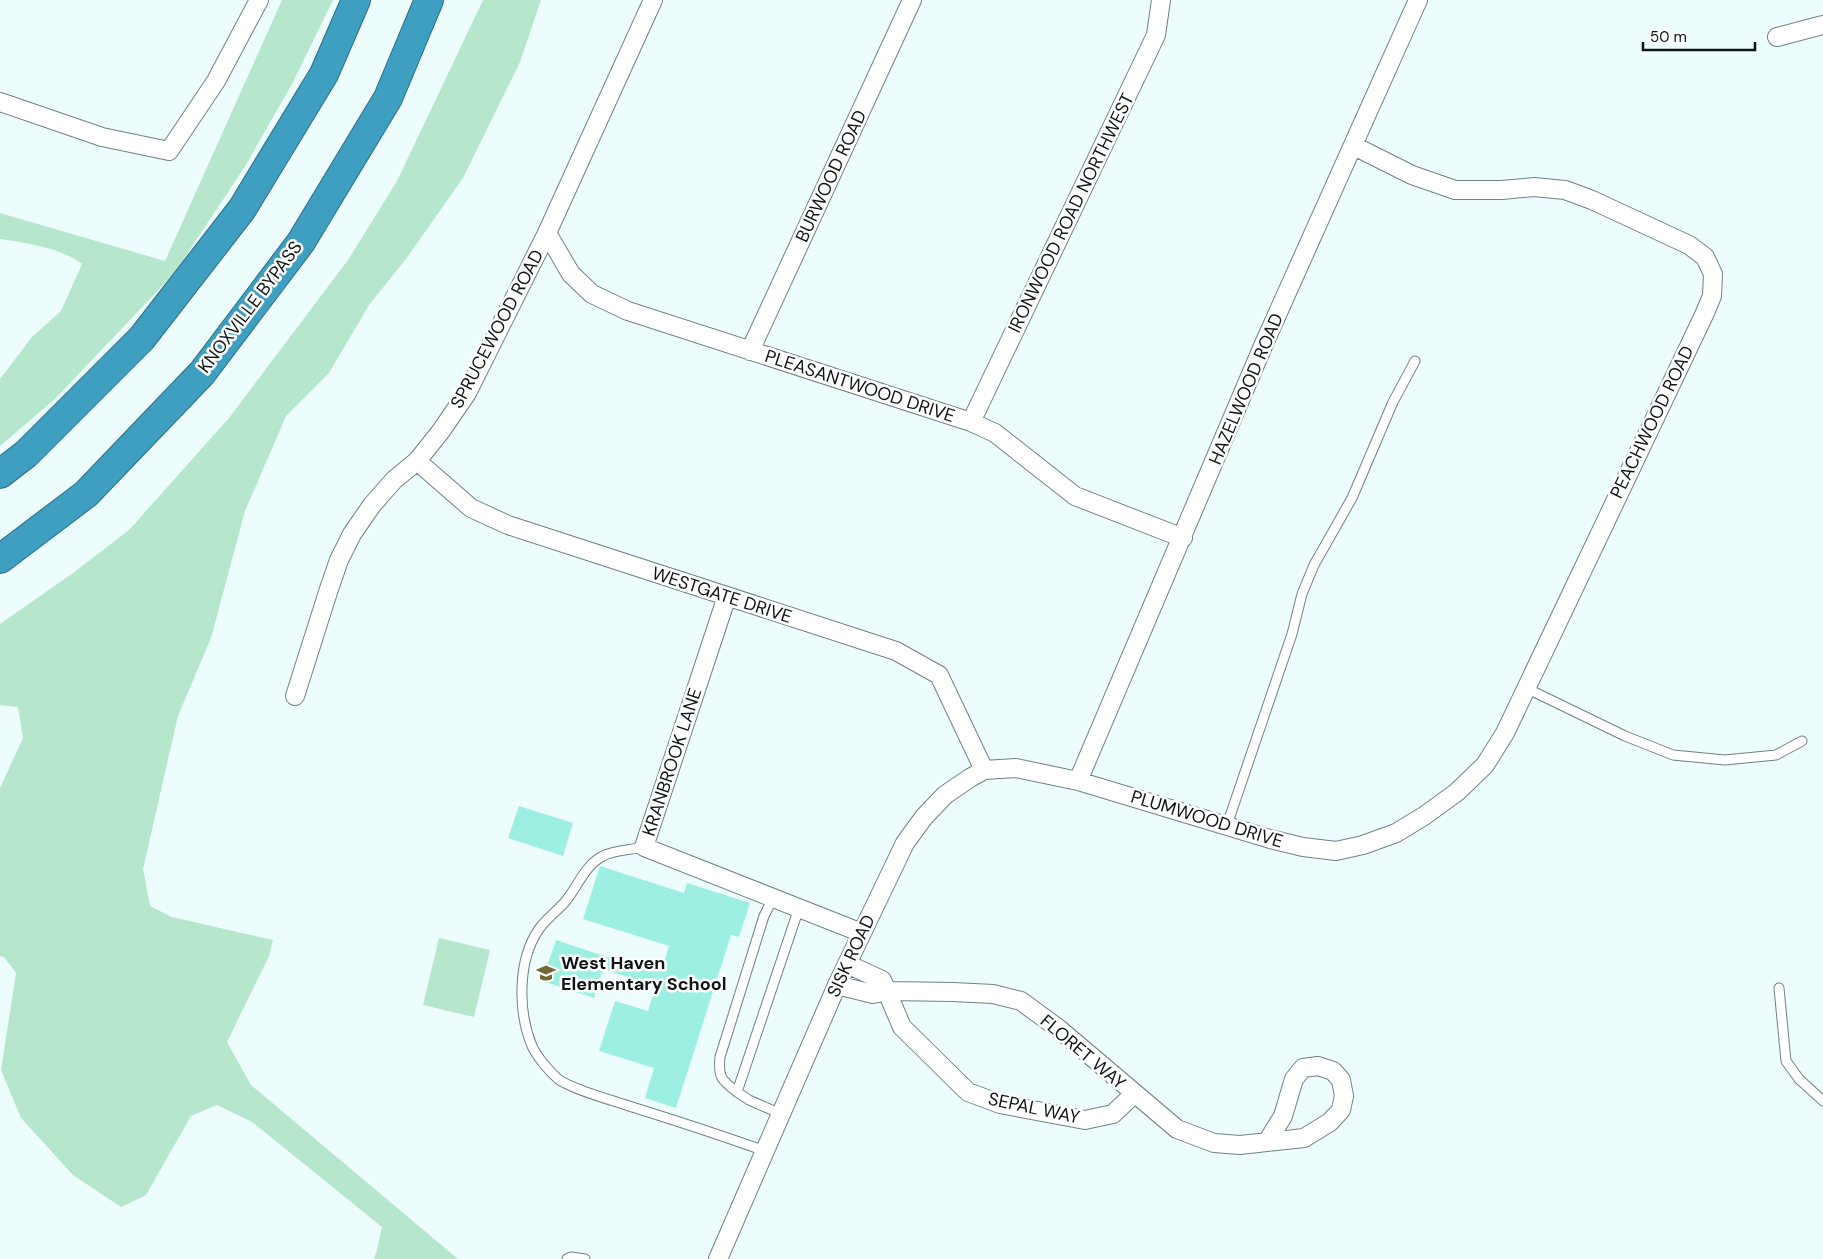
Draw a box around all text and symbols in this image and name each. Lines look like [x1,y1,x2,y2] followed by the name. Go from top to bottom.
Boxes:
[1643,20,1756,52] scale bar
[1650,27,1687,47] text: 50 m
[1002,89,1140,337] street label: IRONWOOD ROAD NORTHWEST
[790,106,872,246] street label: BURWOOD ROAD
[192,236,308,378] street label: KNOXVILLE BYPASS
[445,245,549,413] street label: SPRUCEWOOD ROAD
[1203,310,1289,468] street label: HAZELWOOD ROAD
[1605,342,1699,502] street label: PEACHWOOD ROAD
[762,344,958,428] street label: PLEASANTWOOD DRIVE
[649,561,795,629] street label: WESTGATE DRIVE
[637,685,707,839] street label: KRANBROOK LANE
[1128,784,1286,854] street label: PLUMWOOD DRIVE
[821,911,881,1001] street label: SISK ROAD
[561,951,727,996] place label: West Haven Elementary School
[535,962,557,984] school or university icon: West Haven Elementary School
[1035,1009,1131,1095] street label: FLORET WAY
[986,1087,1082,1130] street label: SEPAL WAY

